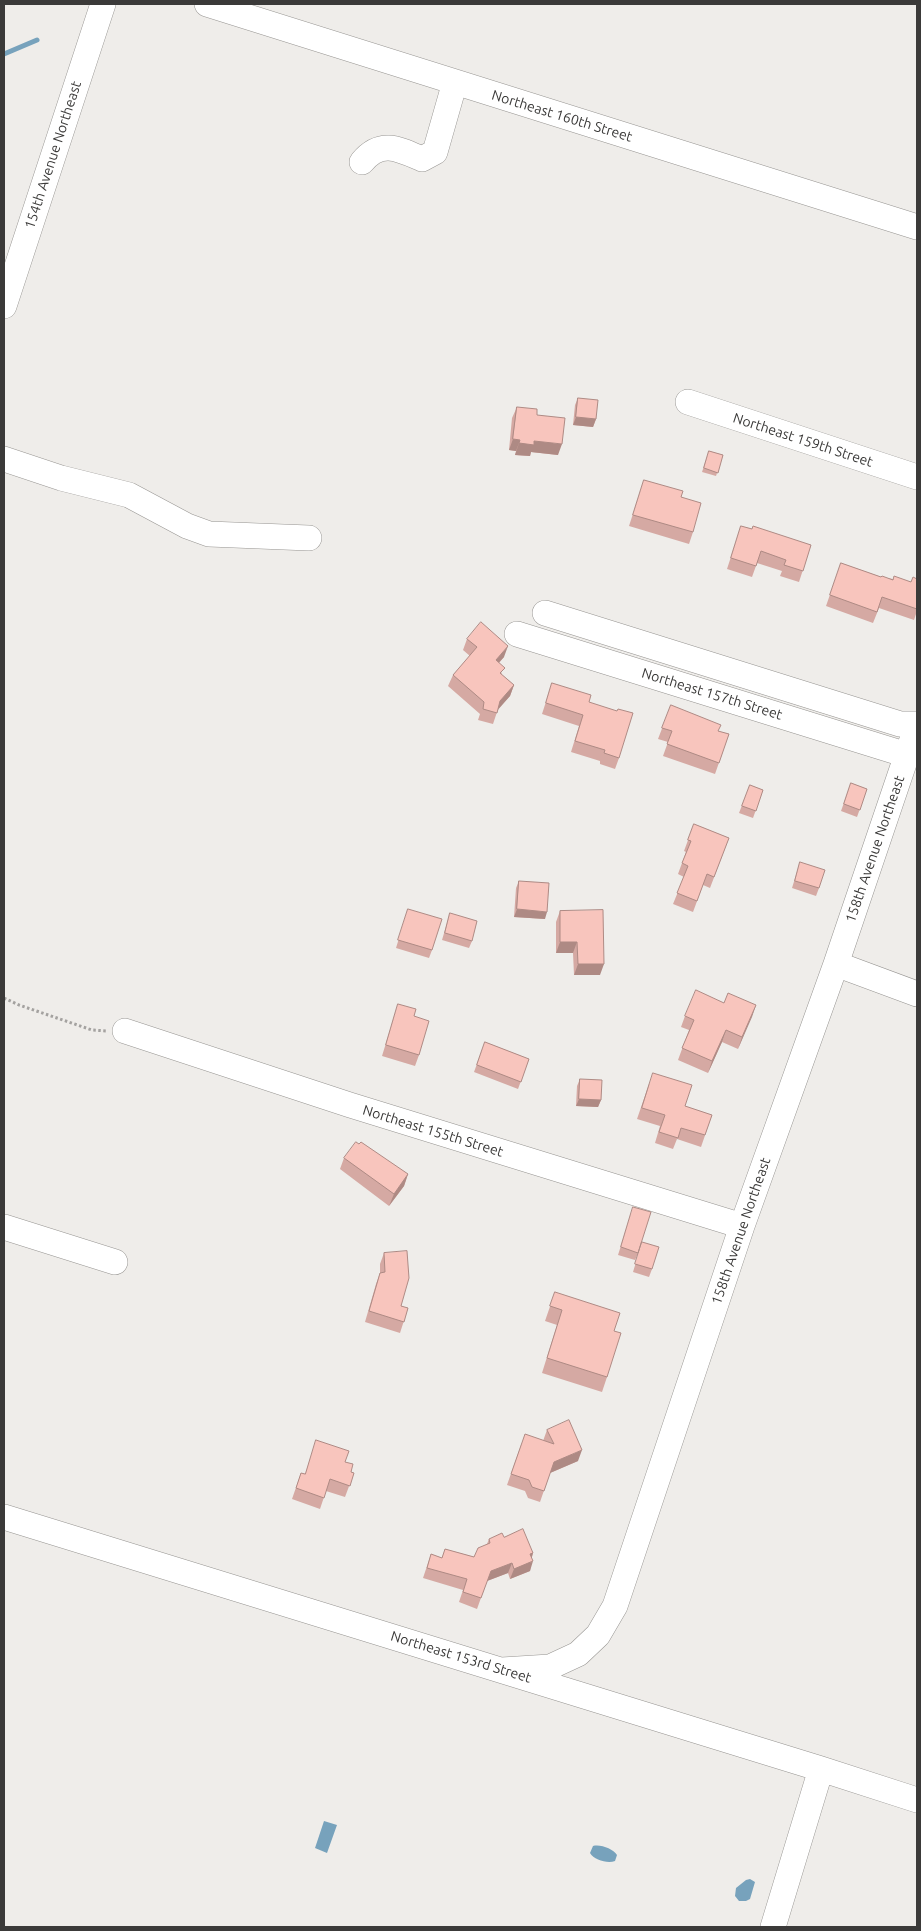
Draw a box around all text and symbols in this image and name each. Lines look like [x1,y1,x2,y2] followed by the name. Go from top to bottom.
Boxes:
[21,79,85,231] street label: 154th Avenue Northeast
[490,87,634,145] street label: Northeast 160th Street
[731,409,875,471] street label: Northeast 159th Street
[640,665,784,723] street label: Northeast 157th Street
[842,773,908,925] street label: 158th Avenue Northeast
[361,1102,505,1160] street label: Northeast 155th Street
[708,1155,774,1307] street label: 158th Avenue Northeast
[389,1628,533,1686] street label: Northeast 153rd Street

